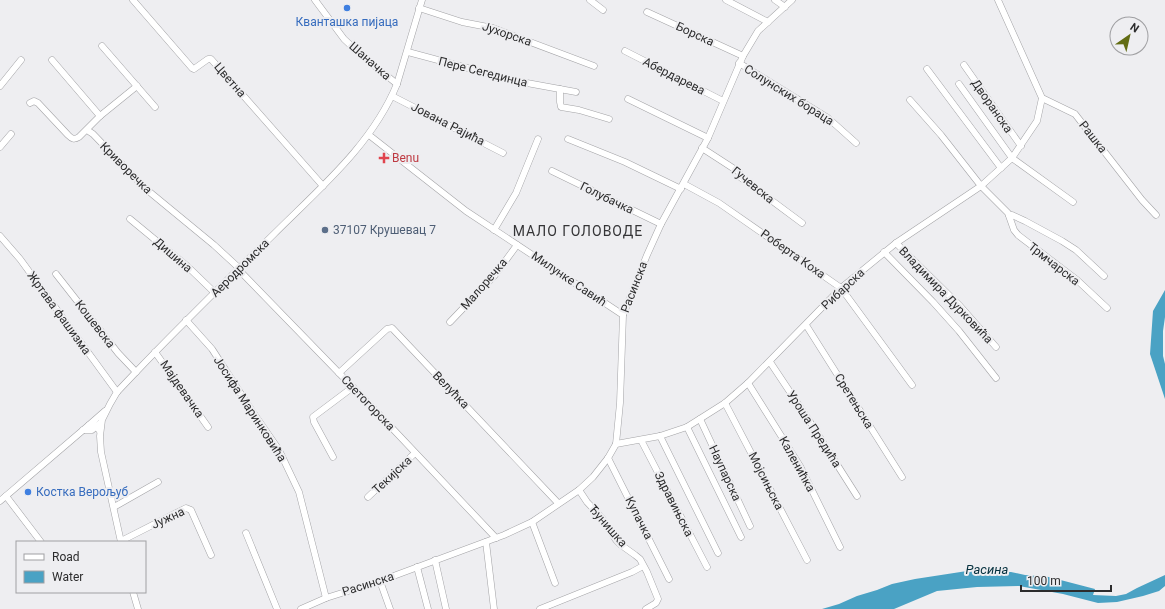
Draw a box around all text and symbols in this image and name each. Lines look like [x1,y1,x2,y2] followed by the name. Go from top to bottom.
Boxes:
[342,3,352,13] marker: Кванташка пијаца
[296,15,398,29] place label: Кванташка пијаца
[1109,16,1149,56] north arrow
[481,19,533,49] street label: Јухорска
[674,19,716,49] street label: Борска
[1127,21,1141,36] text: N
[346,39,394,83] street label: Шаначка
[437,54,529,90] street label: Пере Сегединца
[641,54,707,98] street label: Абердарева
[211,60,249,100] street label: Цветна
[742,62,836,128] street label: Солунских бораца
[968,77,1016,135] street label: Дворанска
[409,100,487,148] street label: Јована Рајића
[1076,118,1110,156] street label: Рашка
[97,139,155,197] street label: Криворечка
[392,151,419,165] place label: Benu
[379,153,389,163] marker: Benu
[729,164,777,206] street label: Гучевска
[578,179,636,217] street label: Голубачка
[333,223,436,237] place label: 37107 Крушевац 7
[513,223,643,239] district label: МАЛО ГОЛОВОДЕ
[320,225,330,235] marker: 37107 Крушевац 7
[758,227,828,281] street label: Роберта Коха
[151,235,195,275] street label: Дишина
[208,236,272,300] street label: Аеродромска
[1026,240,1082,288] street label: Трмчарска
[896,244,996,346] street label: Владимира Дурковића
[529,249,609,309] street label: Милунке Савић
[458,255,510,313] street label: Малоречка
[618,260,650,314] street label: Расинска
[819,266,867,312] street label: Рибарска
[24,269,94,357] street label: Жртава фашизма
[72,297,118,351] street label: Кошевска
[211,354,289,464] street label: Јосифа Маринковића
[157,358,207,420] street label: Мајдевачка
[430,368,472,412] street label: Велућка
[832,371,876,431] street label: Сретењска
[338,373,398,433] street label: Светогорска
[784,388,844,470] street label: Уроша Предића
[776,434,818,494] street label: Каленићка
[706,443,744,503] street label: Наупарска
[745,450,787,512] street label: Мојсињска
[369,453,415,497] street label: Текијска
[652,469,696,539] street label: Здравињска
[36,485,128,499] place label: Костка Верољуб
[23,487,33,497] marker: Костка Верољуб
[622,494,656,542] street label: Купачка
[586,502,630,550] street label: Ђунишка
[149,504,187,532] street label: Јужна
[16,541,146,593] legend
[52,550,80,564] text: Road
[966,562,1009,577] water label: Расина
[1021,567,1111,593] scale bar
[340,569,396,599] street label: Расинска
[52,570,83,584] text: Water
[1027,574,1061,588] text: 100 m

